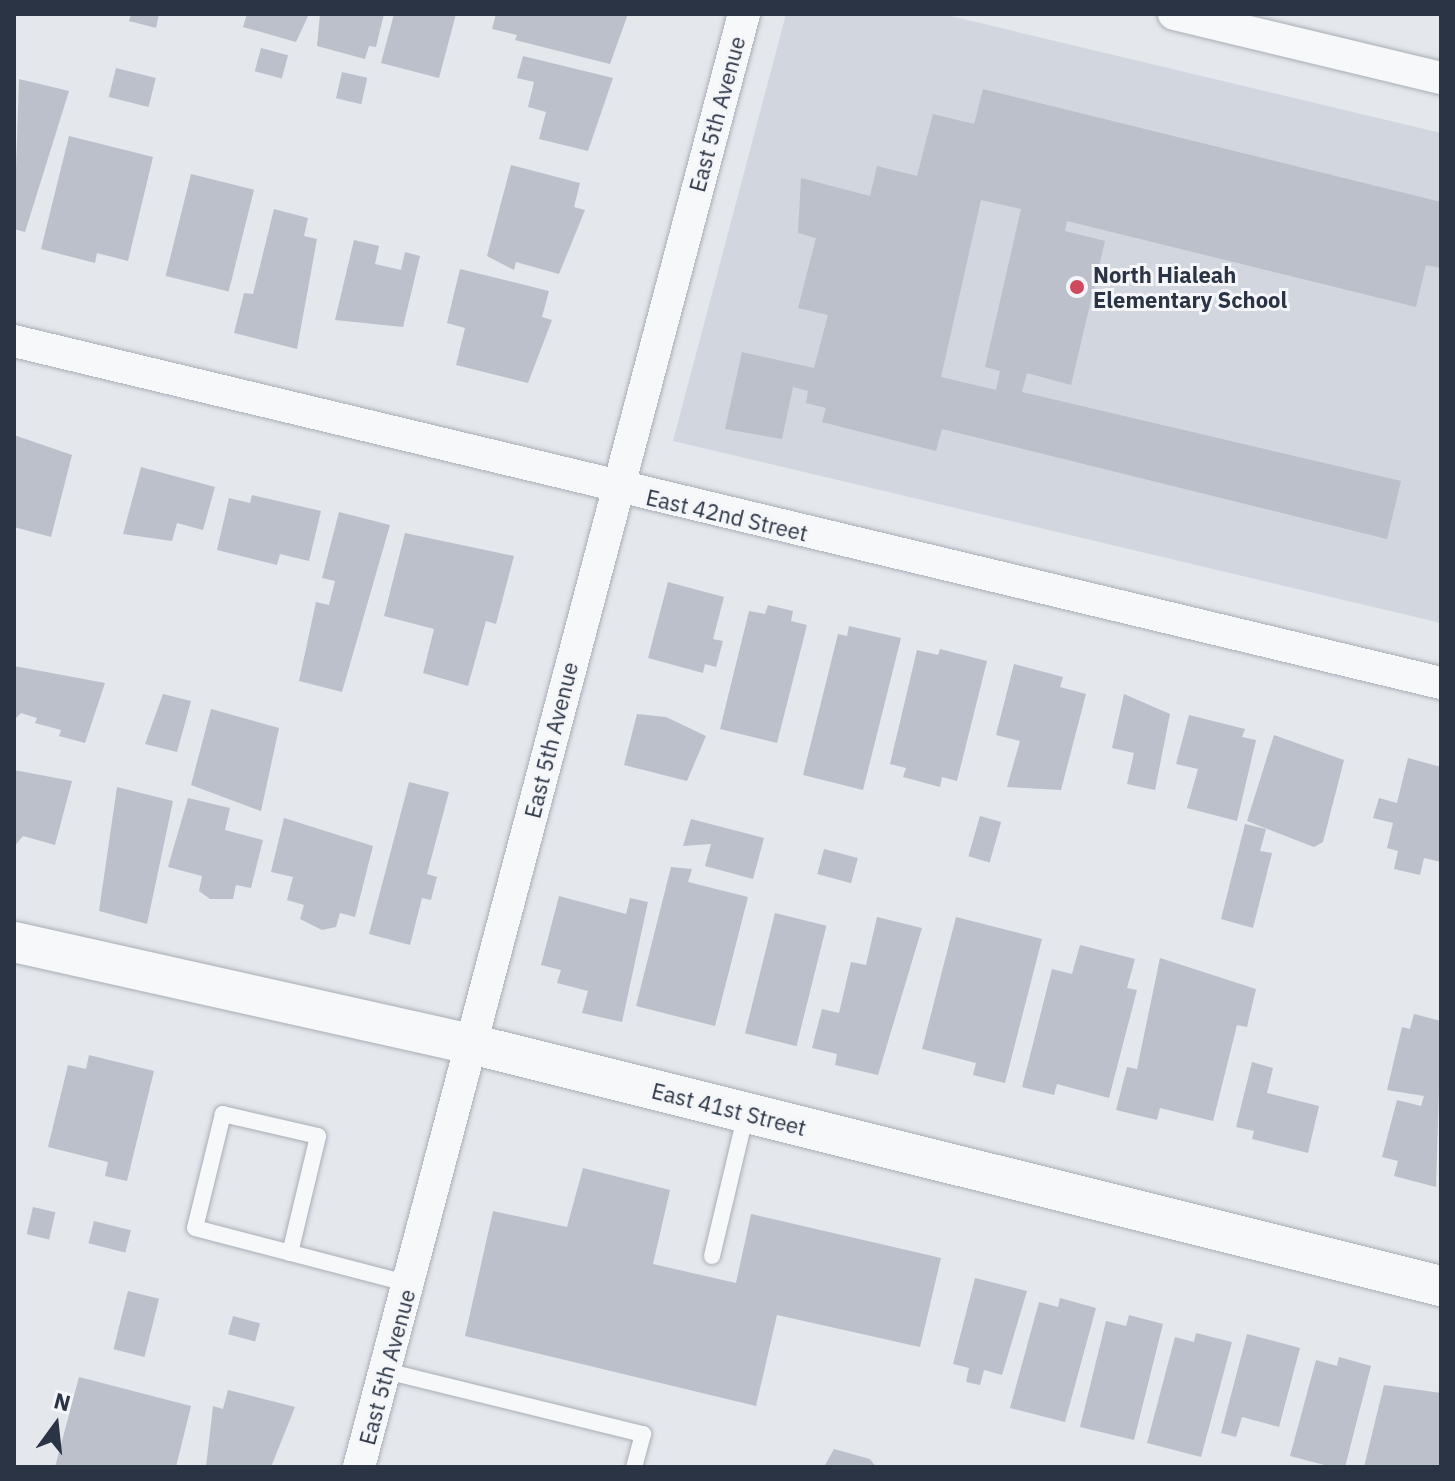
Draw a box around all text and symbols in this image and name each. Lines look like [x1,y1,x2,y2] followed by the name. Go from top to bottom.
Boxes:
[684,33,750,195] street label: East 5th Avenue
[1093,261,1287,312] place label: North Hialeah Elementary School
[1068,278,1086,296] marker: North Hialeah Elementary School
[644,484,810,546] street label: East 42nd Street
[519,659,583,821] street label: East 5th Avenue
[649,1077,809,1141] street label: East 41st Street
[354,1286,420,1448] street label: East 5th Avenue
[16,1385,96,1465] north arrow
[51,1385,74,1417] text: N

